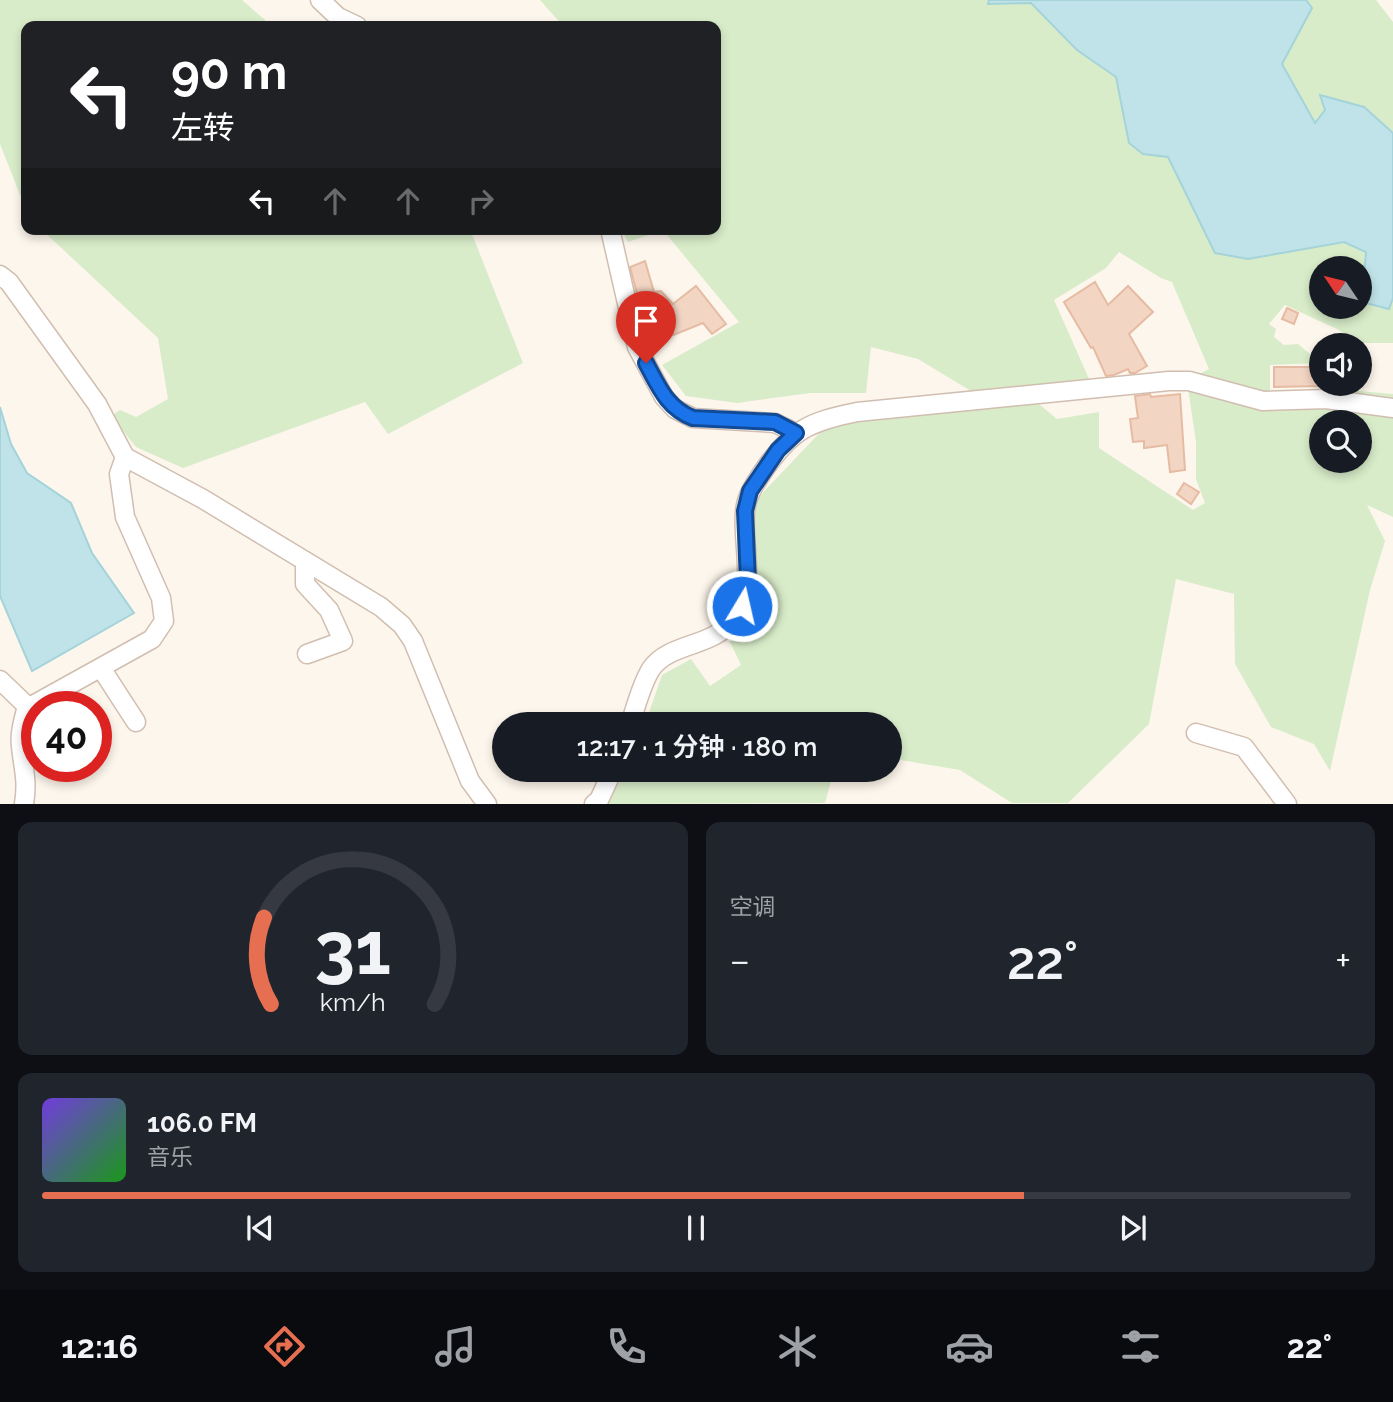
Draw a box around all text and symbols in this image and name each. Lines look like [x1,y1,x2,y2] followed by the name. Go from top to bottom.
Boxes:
[171,43,287,100] text: 90 m
[56,49,147,140] icon: left
[171,109,235,146] text: 左转
[243,182,281,220] icon: left
[316,182,354,220] icon: ahead
[389,182,427,220] icon: ahead
[462,182,500,220] icon: right
[1309,256,1372,318] north arrow
[1309,256,1372,473] map controls
[616,291,676,363] pin
[627,302,665,340] icon: arrive
[1309,333,1372,396] button: sound
[1309,410,1372,473] button: search
[705,569,779,643] position arrow
[21,691,112,782] speed limit sign: 40
[577,732,817,762] text: 12:17 · 1 分钟 · 180 m
[730,893,776,920] text: 空调
[314,907,391,992] text: 31
[1007,930,1078,991] text: 22°
[730,938,750,983] text: −
[1335,938,1351,983] text: +
[320,987,386,1017] text: km/h
[147,1108,257,1138] text: 106.0 FM
[147,1143,193,1170] text: 音乐
[241,1209,279,1247] icon: previous
[677,1209,715,1247] icon: pause
[1114,1209,1152,1247] icon: next
[260,1322,309,1371] icon: directions
[431,1322,480,1371] icon: music
[602,1322,651,1371] icon: phone
[773,1322,822,1371] icon: climate
[945,1322,994,1371] icon: car
[1116,1322,1165,1371] icon: filters
[61,1328,138,1365] text: 12:16
[1287,1328,1332,1365] text: 22°

